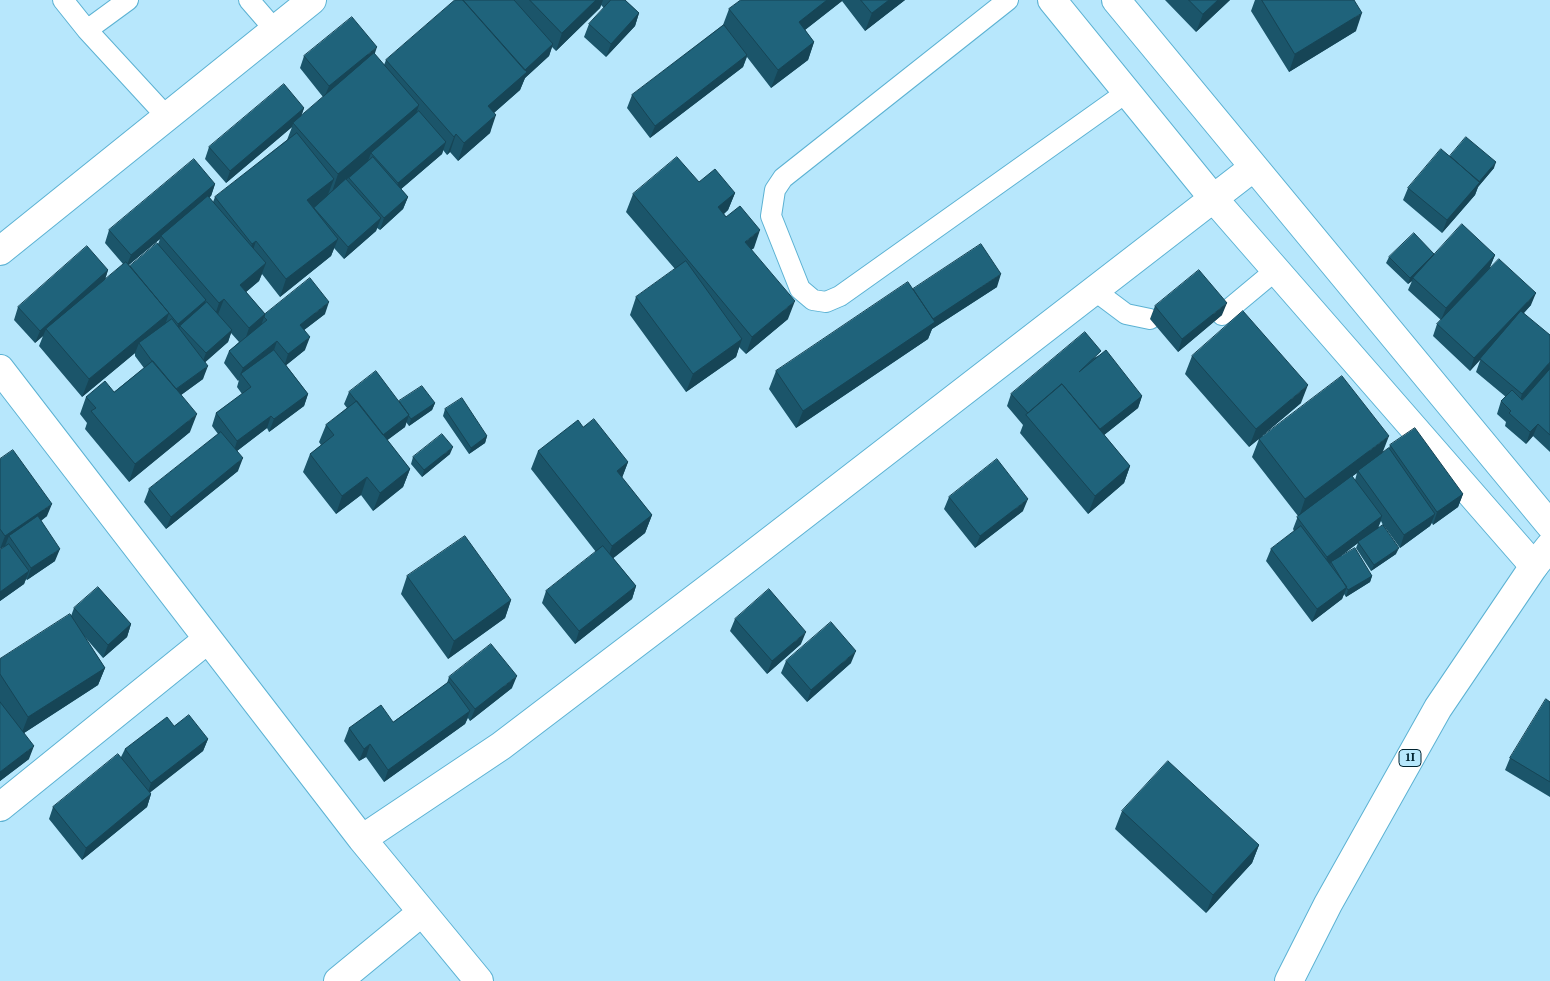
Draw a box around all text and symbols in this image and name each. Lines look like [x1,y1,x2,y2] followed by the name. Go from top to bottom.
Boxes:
[1399,750,1421,766] road number: 1I

